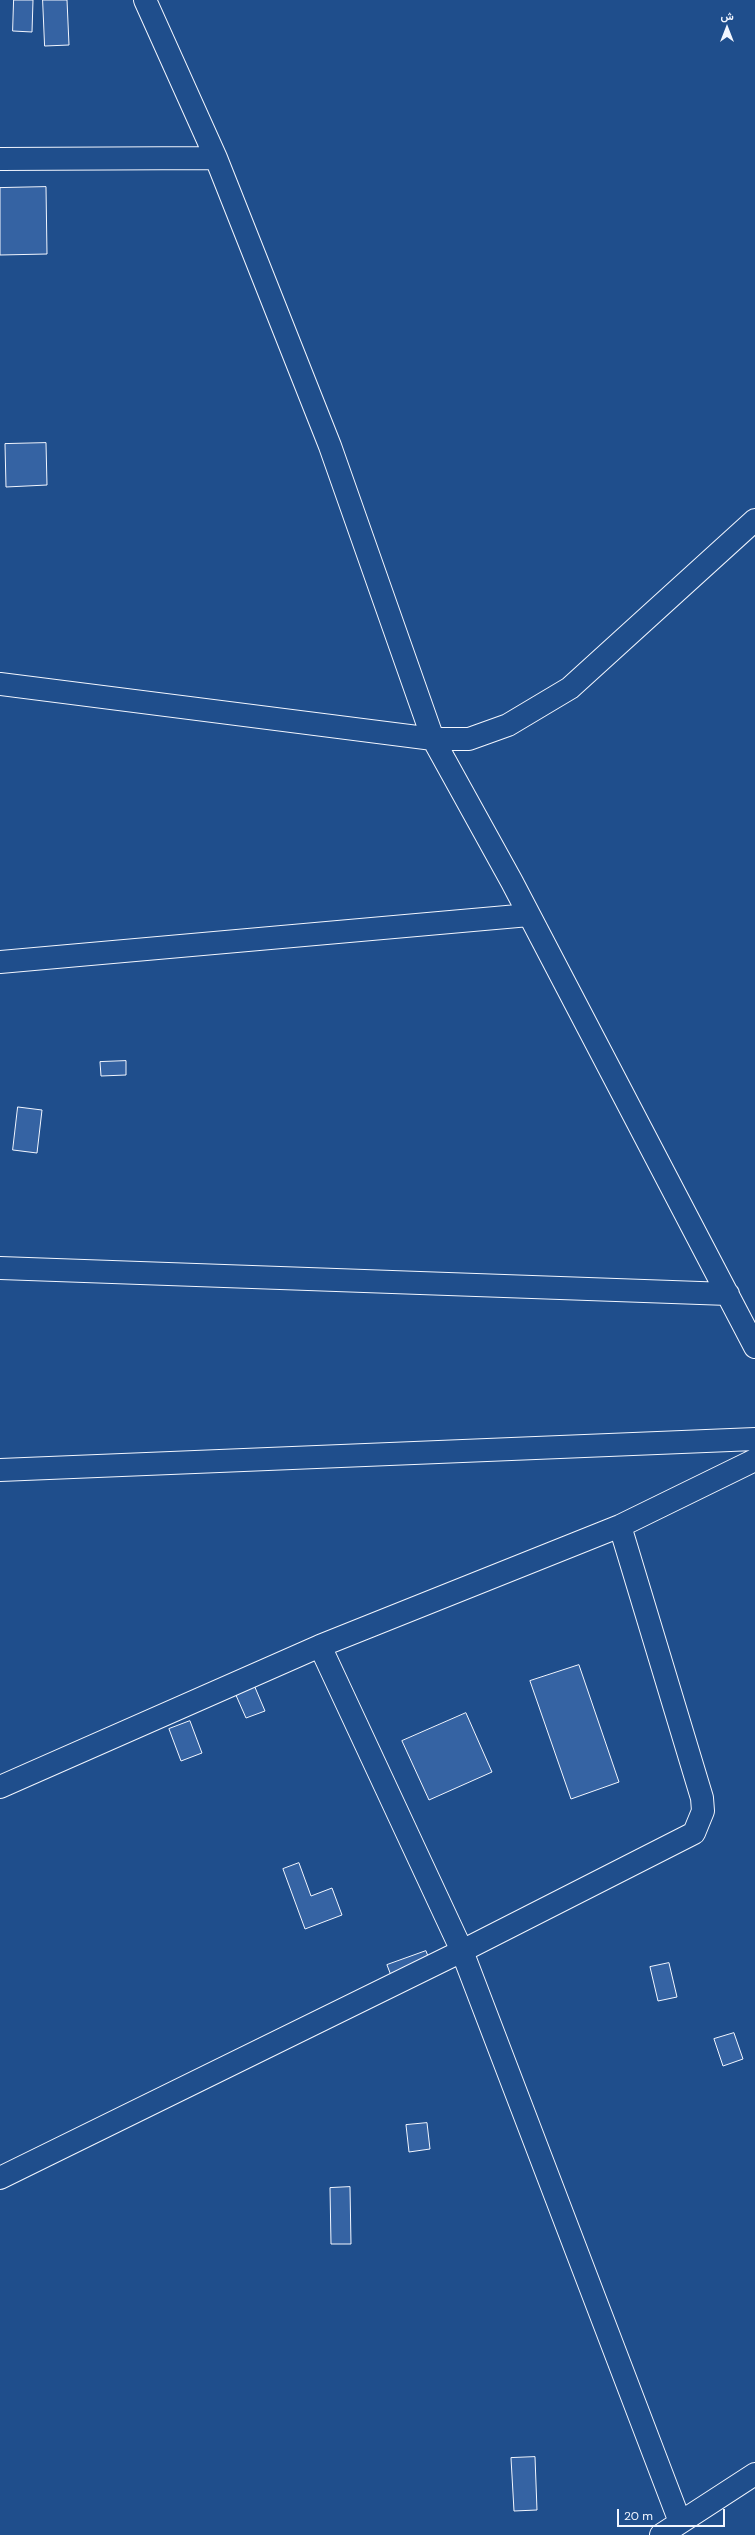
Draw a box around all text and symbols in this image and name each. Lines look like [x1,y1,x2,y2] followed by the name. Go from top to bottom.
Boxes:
[707,8,747,48] north arrow
[720,9,734,23] text: ش
[619,2501,727,2527] scale bar
[624,2508,653,2524] text: 20 m

